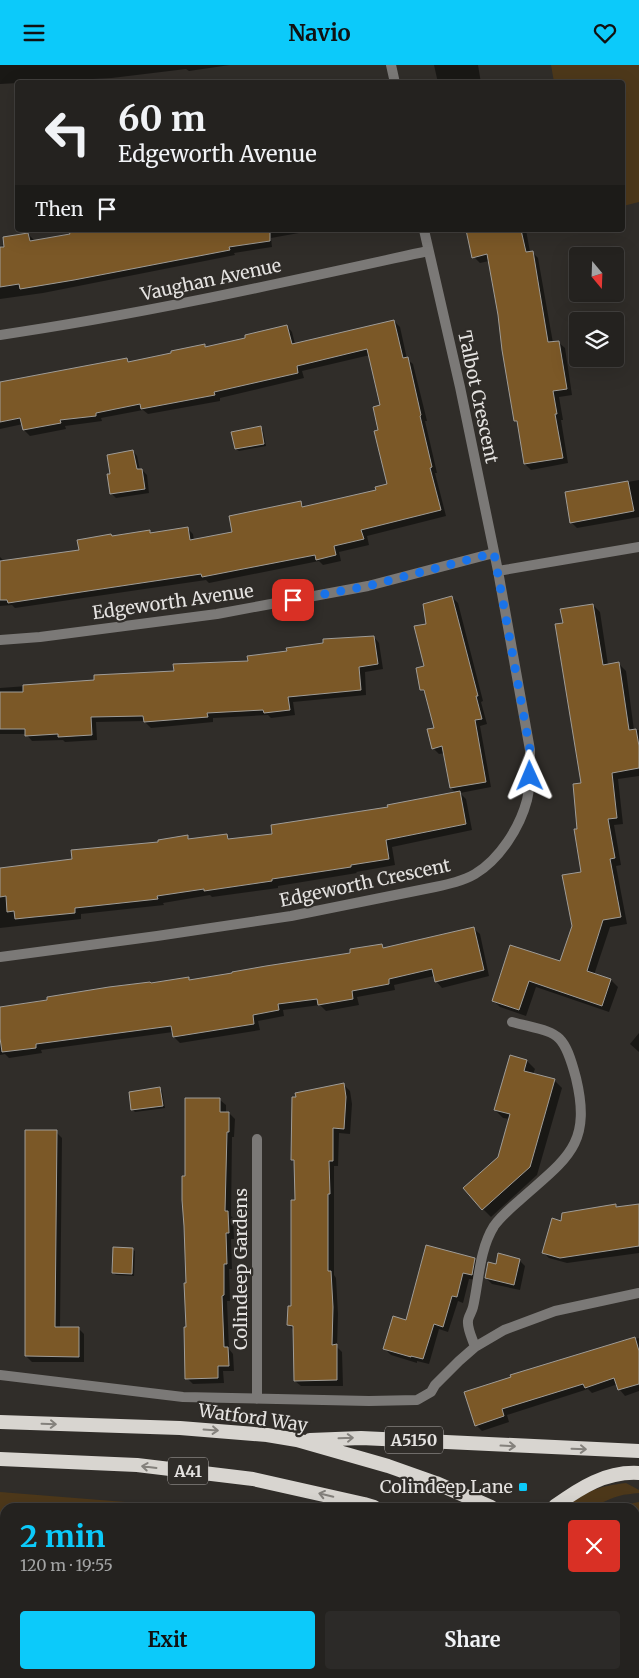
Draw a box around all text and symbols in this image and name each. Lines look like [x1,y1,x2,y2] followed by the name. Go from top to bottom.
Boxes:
[20,19,48,47] icon: menu
[288,19,351,47] text: Navio
[591,19,619,47] icon: heart
[118,97,206,141] text: 60 m
[35,100,100,165] icon: left
[118,140,317,168] text: Edgeworth Avenue
[93,195,121,223] icon: arrive
[35,197,83,221] text: Then
[569,247,624,303] north arrow
[569,247,624,367] map controls
[138,253,283,306] street label: Vaughan Avenue
[569,312,624,367] button: layers
[453,328,504,465] street label: Talbot Crescent
[91,579,255,624] street label: Edgeworth Avenue
[272,579,314,621] pin
[279,586,307,614] icon: arrive
[503,749,555,801] position arrow
[277,853,452,912] street label: Edgeworth Crescent
[229,1188,252,1350] street label: Colindeep Gardens
[196,1398,310,1437] street label: Watford Way
[40,1419,56,1428] one-way arrow
[203,1425,219,1435] one-way arrow
[385,1427,443,1453] road number: A5150
[338,1434,354,1443] one-way arrow
[500,1441,516,1450] one-way arrow
[570,1444,586,1454] one-way arrow
[168,1457,208,1485] road number: A41
[141,1462,157,1472] one-way arrow
[380,1475,513,1498] place label: Colindeep Lane
[517,1481,529,1493] marker: Colindeep Lane
[319,1490,335,1500] one-way arrow
[20,1517,105,1555] text: 2 min
[568,1520,620,1572] button: close
[20,1555,113,1575] text: 120 m · 19:55
[20,1611,315,1669] button: Exit
[325,1611,620,1669] button: Share

